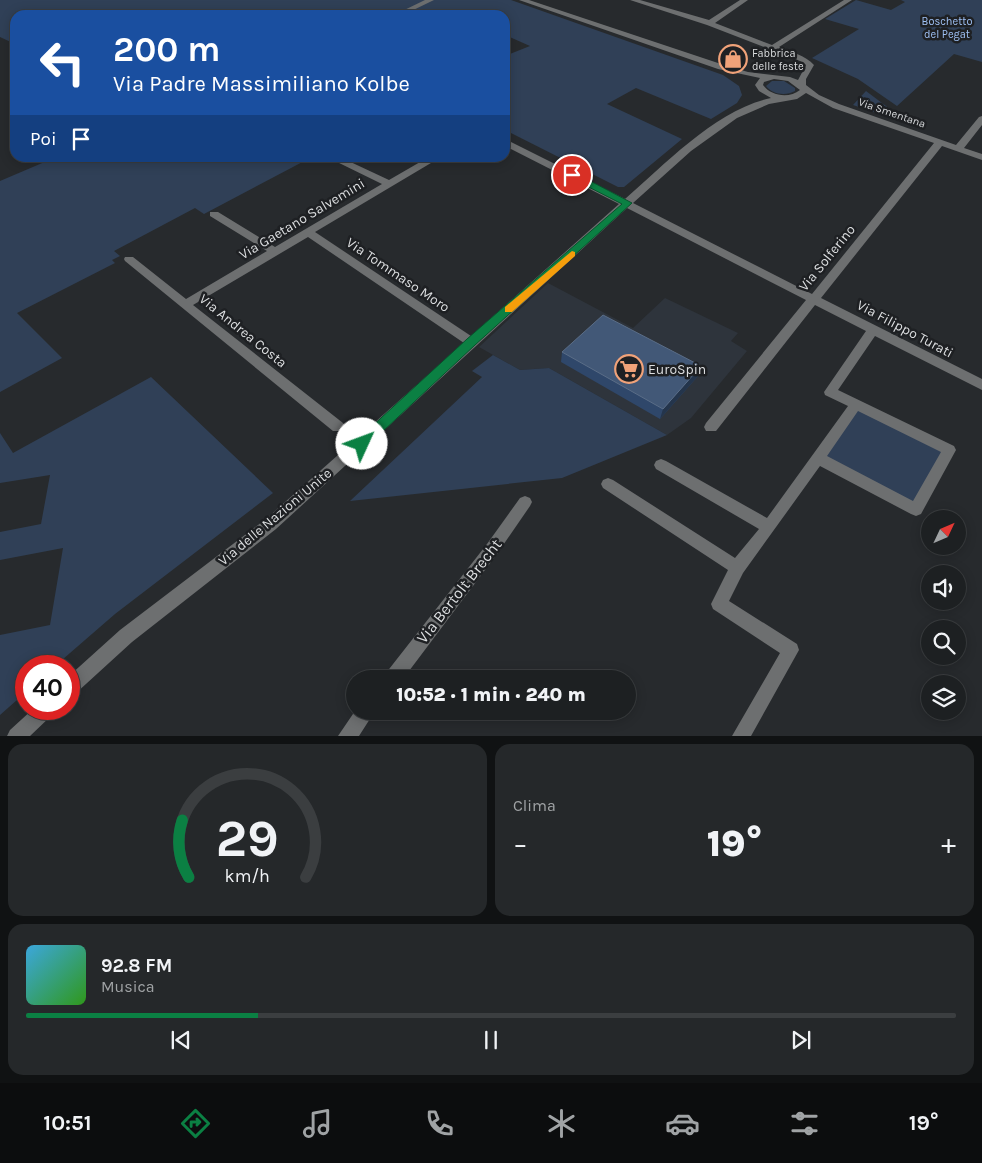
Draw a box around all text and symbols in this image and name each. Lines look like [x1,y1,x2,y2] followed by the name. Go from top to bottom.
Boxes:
[922,15,972,41] park label: Boschetto del Pegat
[113,29,221,70] text: 200 m
[30,30,95,95] icon: left
[718,44,748,74] shop icon: Fabbrica delle feste
[752,47,804,73] place label: Fabbrica delle feste
[113,71,410,97] text: Via Padre Massimiliano Kolbe
[857,95,927,131] street label: Via Smentana
[67,125,95,153] icon: arrive
[30,128,57,150] text: Poi
[551,154,593,196] pin
[558,161,586,189] icon: arrive
[236,175,368,263] street label: Via Gaetano Salvemini
[795,221,859,295] street label: Via Solferino
[343,234,453,316] street label: Via Tommaso Moro
[196,290,290,372] street label: Via Andrea Costa
[854,296,956,362] street label: Via Filippo Turati
[614,354,644,384] supermarket icon: EuroSpin
[648,361,706,378] place label: EuroSpin
[335,417,387,469] position arrow
[215,465,335,569] street label: Via delle Nazioni Unite
[921,510,966,555] north arrow
[921,510,966,720] map controls
[412,535,506,647] street label: Via Bertolt Brecht
[921,565,966,610] button: sound
[921,620,966,665] button: search
[15,655,80,720] speed limit sign: 40
[921,675,966,720] button: layers
[396,684,586,706] text: 10:52 · 1 min · 240 m
[513,796,556,815] text: Clima
[216,808,279,869] text: 29
[707,821,762,866] text: 19°
[513,827,528,860] text: −
[941,827,956,860] text: +
[225,866,270,887] text: km/h
[101,955,172,977] text: 92.8 FM
[101,977,154,996] text: Musica
[167,1026,195,1054] icon: previous
[477,1026,505,1054] icon: pause
[787,1026,815,1054] icon: next
[178,1106,213,1141] icon: directions
[300,1106,335,1141] icon: music
[422,1106,457,1141] icon: phone
[544,1106,579,1141] icon: climate
[665,1106,700,1141] icon: car
[787,1106,822,1141] icon: filters
[43,1110,92,1136] text: 10:51
[909,1110,939,1136] text: 19°

